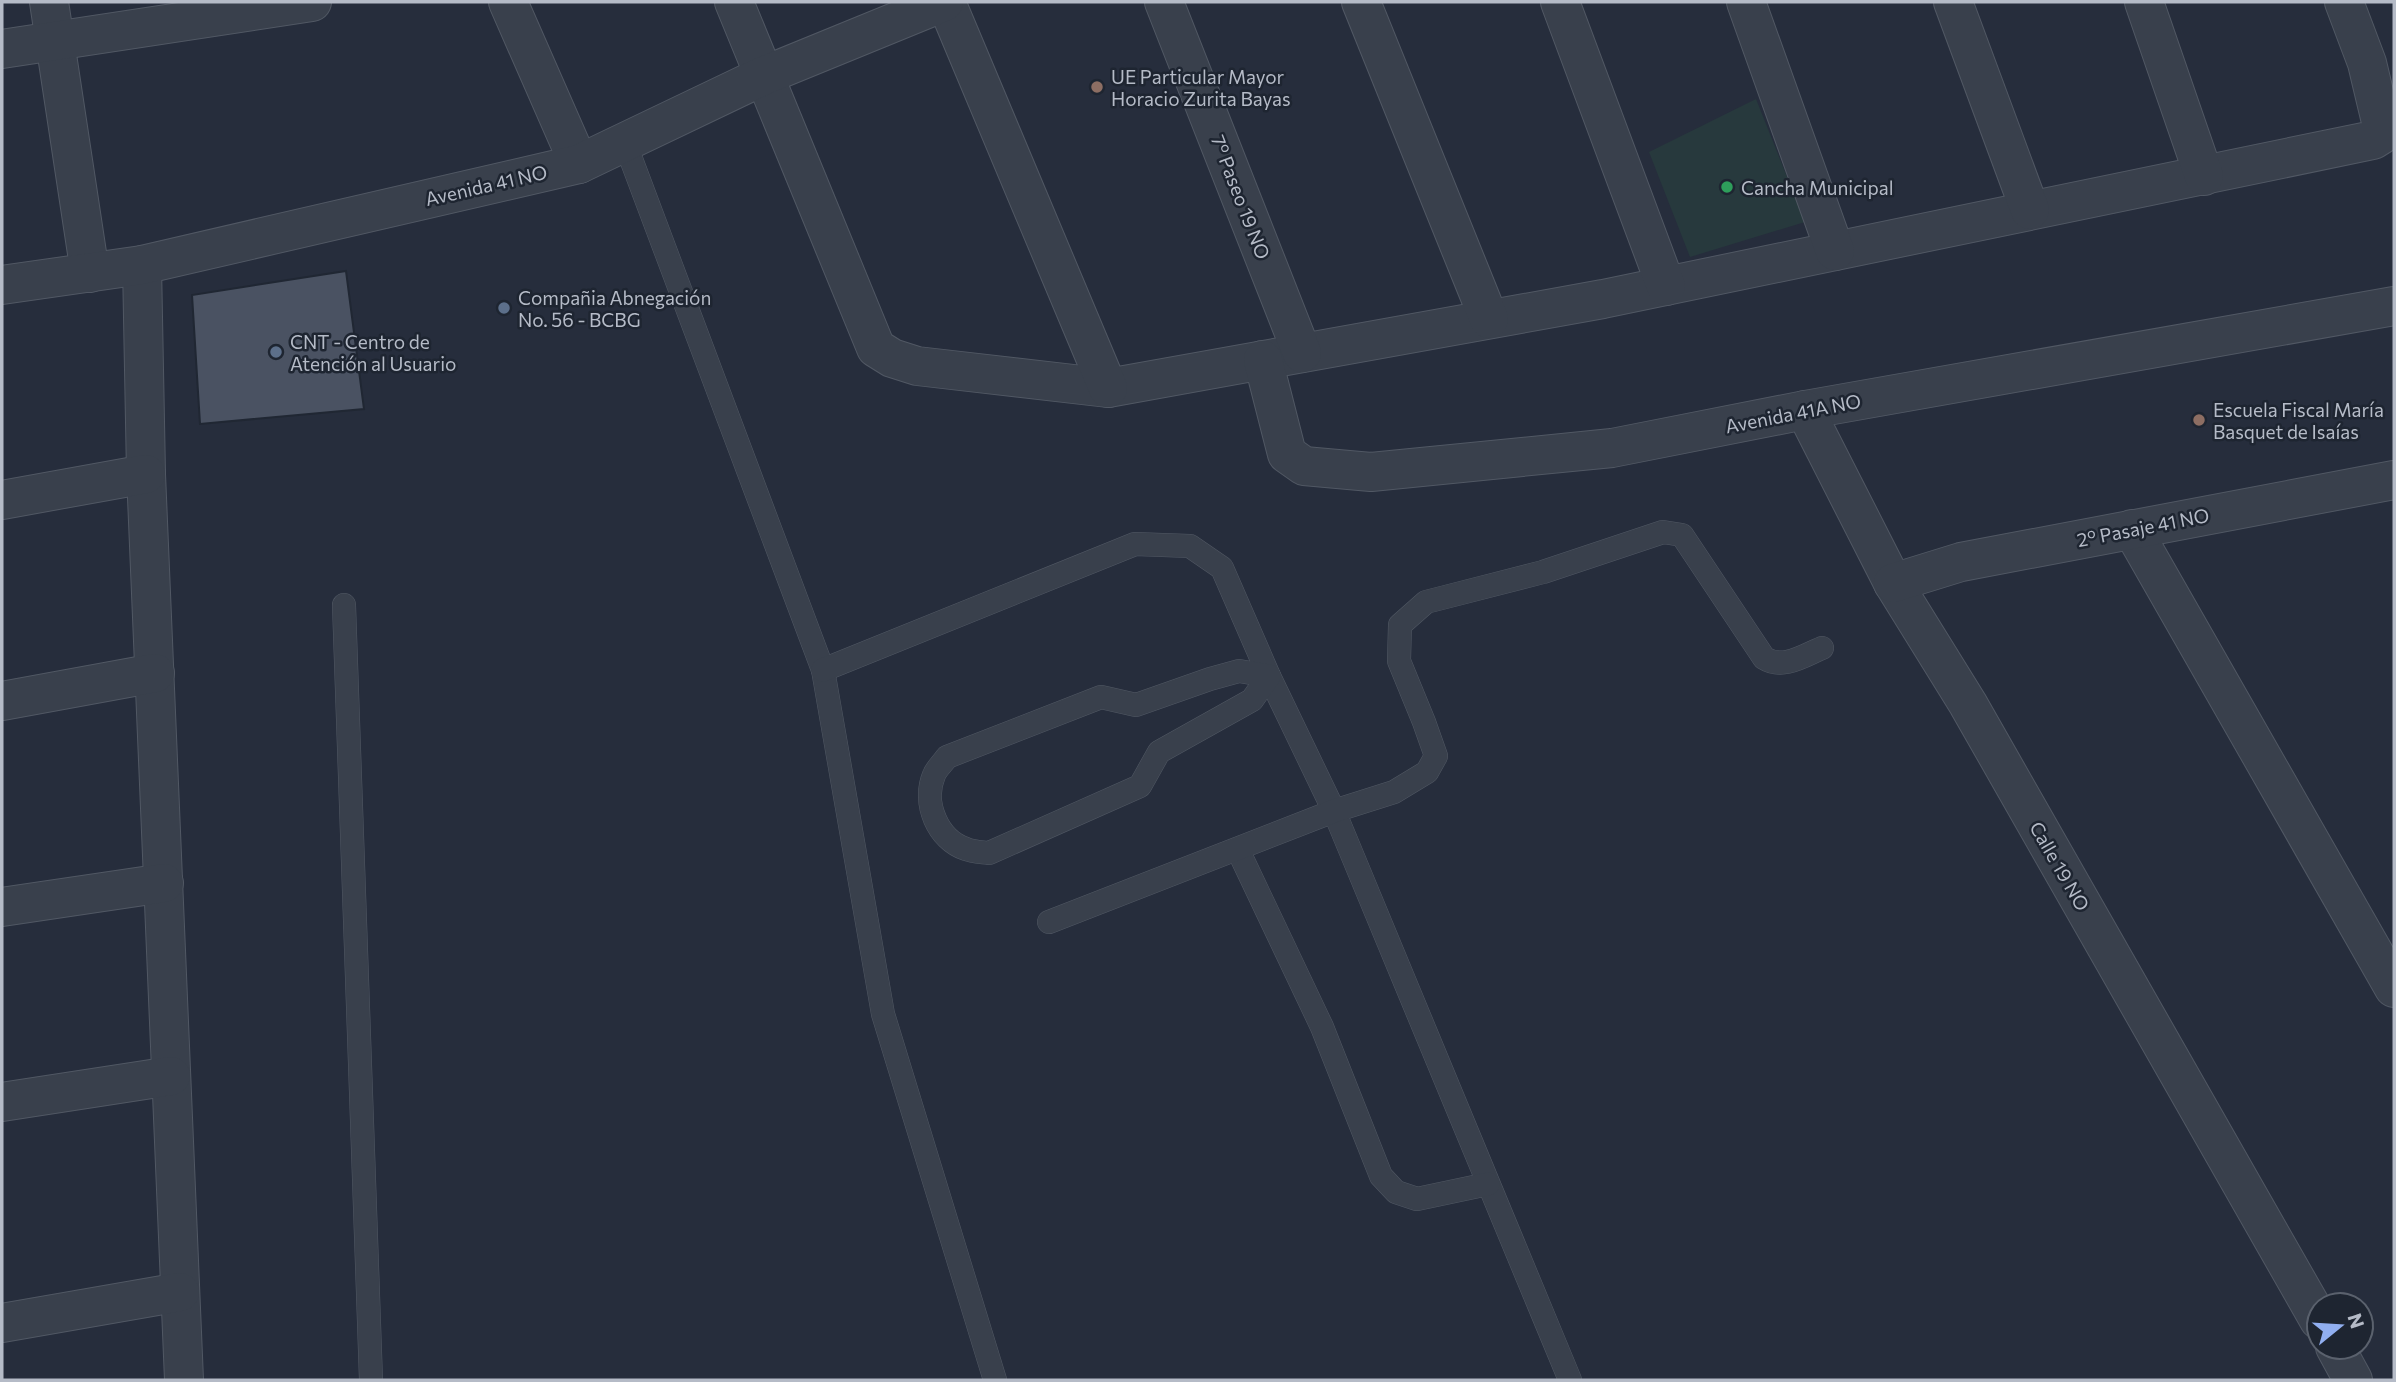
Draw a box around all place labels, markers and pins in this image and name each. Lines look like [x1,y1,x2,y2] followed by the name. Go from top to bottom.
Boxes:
[1111,65,1291,110] place label: UE Particular Mayor Horacio Zurita Bayas
[1089,79,1105,95] marker: UE Particular Mayor Horacio Zurita Bayas
[1741,176,1894,199] place label: Cancha Municipal
[1719,179,1735,195] marker: Cancha Municipal
[518,286,711,331] place label: Compañia Abnegación No. 56 - BCBG
[496,300,512,316] marker: Compañia Abnegación No. 56 - BCBG
[290,330,456,375] place label: CNT - Centro de Atención al Usuario
[268,344,284,360] marker: CNT - Centro de Atención al Usuario
[2213,398,2384,443] place label: Escuela Fiscal María Basquet de Isaías
[2191,412,2207,428] marker: Escuela Fiscal María Basquet de Isaías

